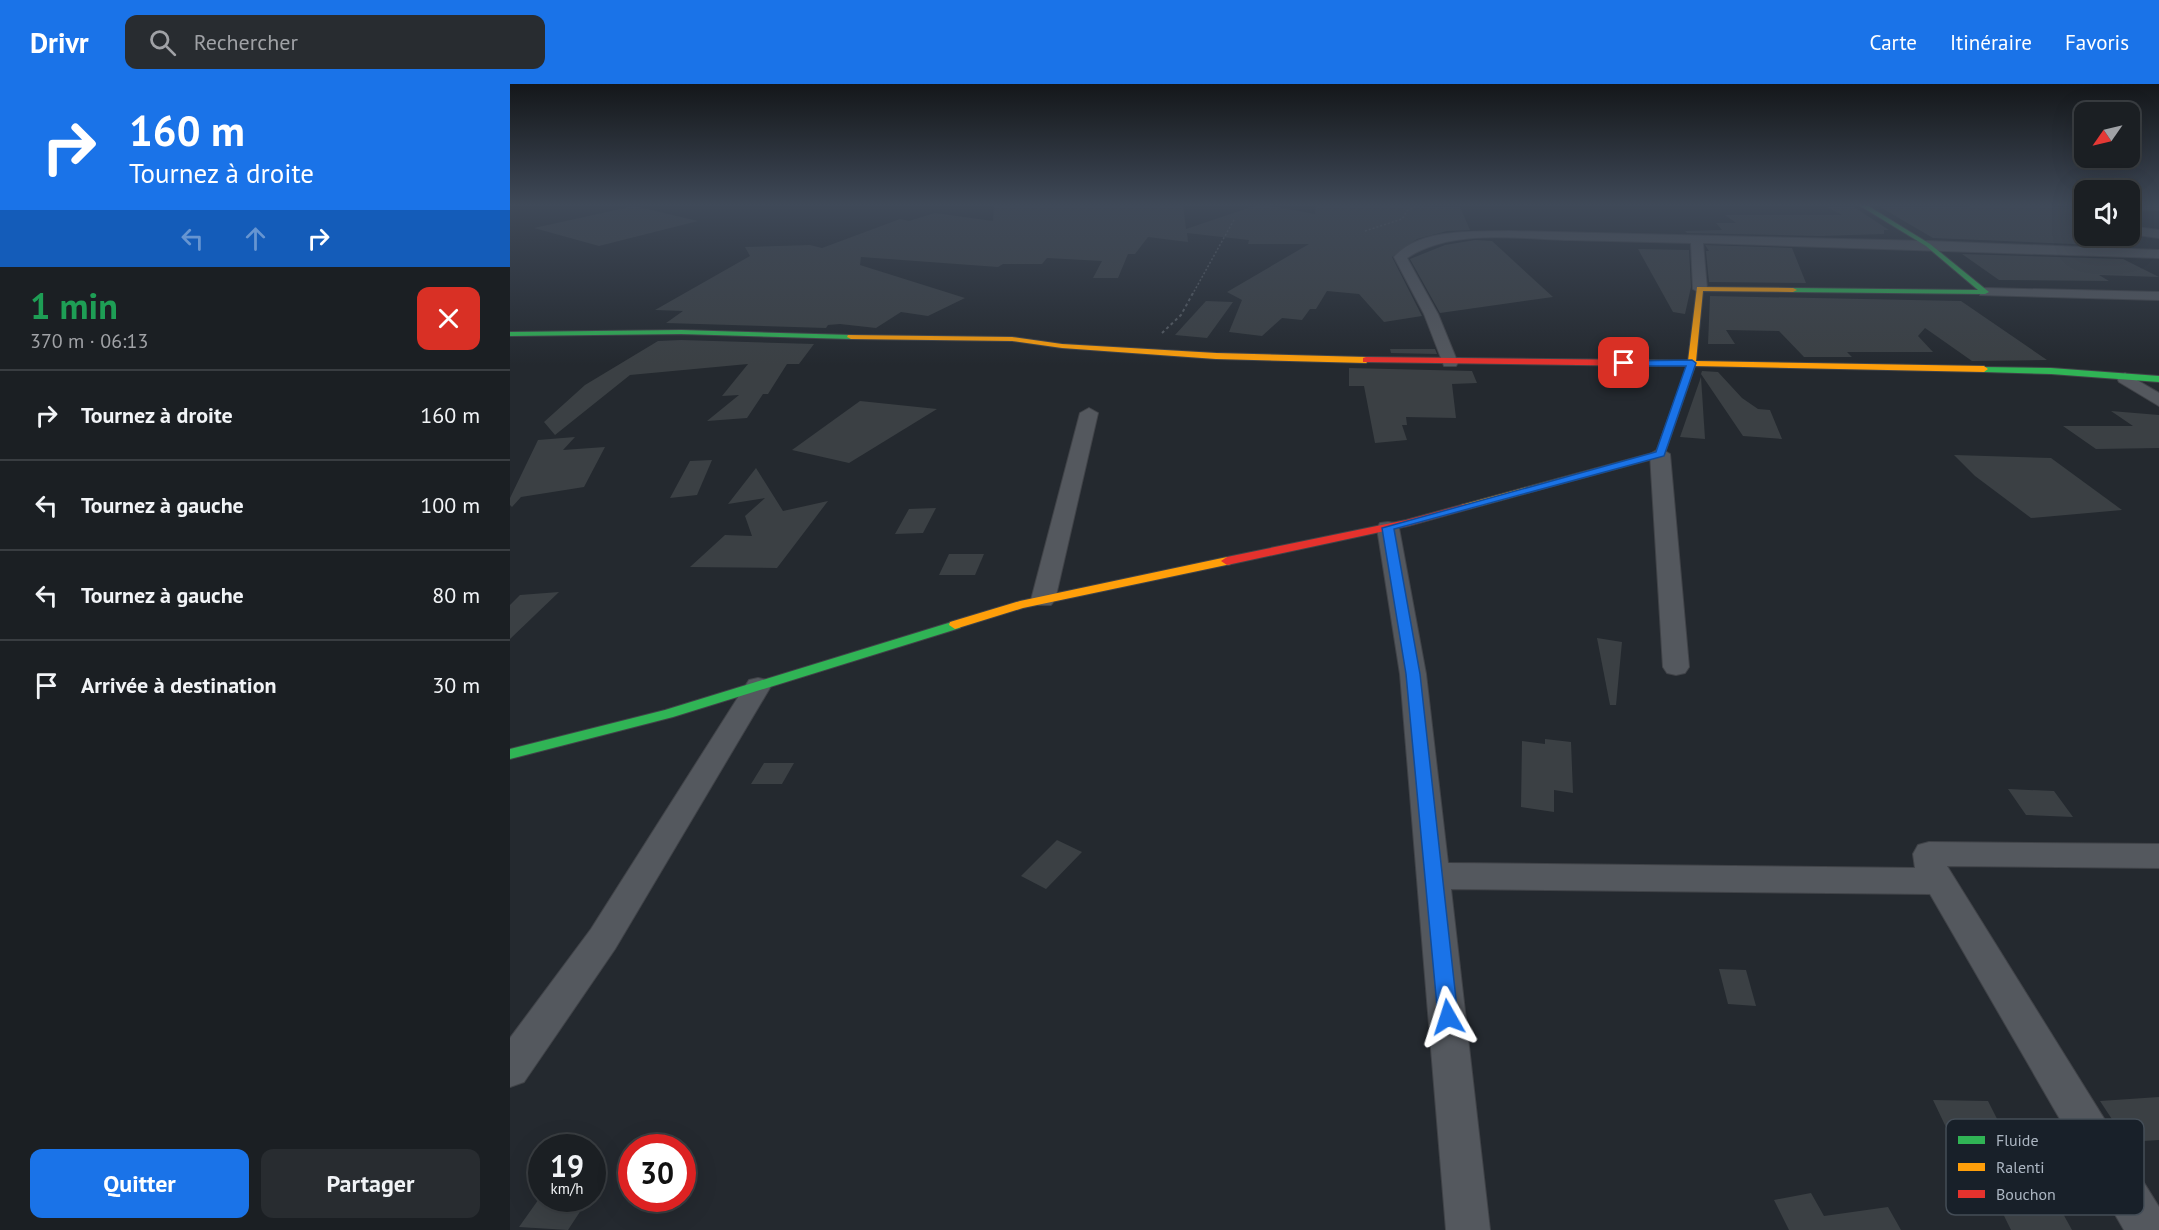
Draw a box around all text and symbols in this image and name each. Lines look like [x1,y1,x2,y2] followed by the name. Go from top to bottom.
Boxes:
[125,15,545,69] search box
[30,24,89,61] text: Drivr
[146,26,179,59] icon: search
[194,28,298,56] text: Rechercher
[1870,29,1917,56] text: Carte
[1950,29,2032,56] text: Itinéraire
[2065,29,2129,56] text: Favoris
[2074,102,2140,168] north arrow
[2074,102,2140,246] map controls
[129,103,245,158] text: 160 m
[30,108,108,186] icon: right
[129,156,314,190] text: Tournez à droite
[2074,180,2140,246] button: sound
[176,222,209,255] icon: left
[239,222,272,255] icon: ahead
[302,222,335,255] icon: right
[30,282,118,329] text: 1 min
[417,287,480,350] button: close
[30,328,148,354] text: 370 m · 06:13
[1598,337,1649,388] pin
[1607,346,1640,379] icon: arrive
[30,399,63,432] icon: right
[81,401,233,429] text: Tournez à droite
[420,401,480,429] text: 160 m
[30,489,63,522] icon: left
[81,491,244,519] text: Tournez à gauche
[420,491,480,519] text: 100 m
[30,579,63,612] icon: left
[81,581,244,609] text: Tournez à gauche
[432,581,480,609] text: 80 m
[30,669,63,702] icon: arrive
[81,671,277,699] text: Arrivée à destination
[432,671,480,699] text: 30 m
[1416,985,1480,1049] position arrow
[1946,1119,2144,1215] legend
[1996,1130,2039,1150] text: Fluide
[618,1134,696,1212] speed limit sign: 30
[550,1146,584,1185] text: 19
[30,1149,249,1218] button: Quitter
[261,1149,480,1218] button: Partager
[1996,1157,2045,1177] text: Ralenti
[551,1179,583,1198] text: km/h
[1996,1184,2056,1204] text: Bouchon

